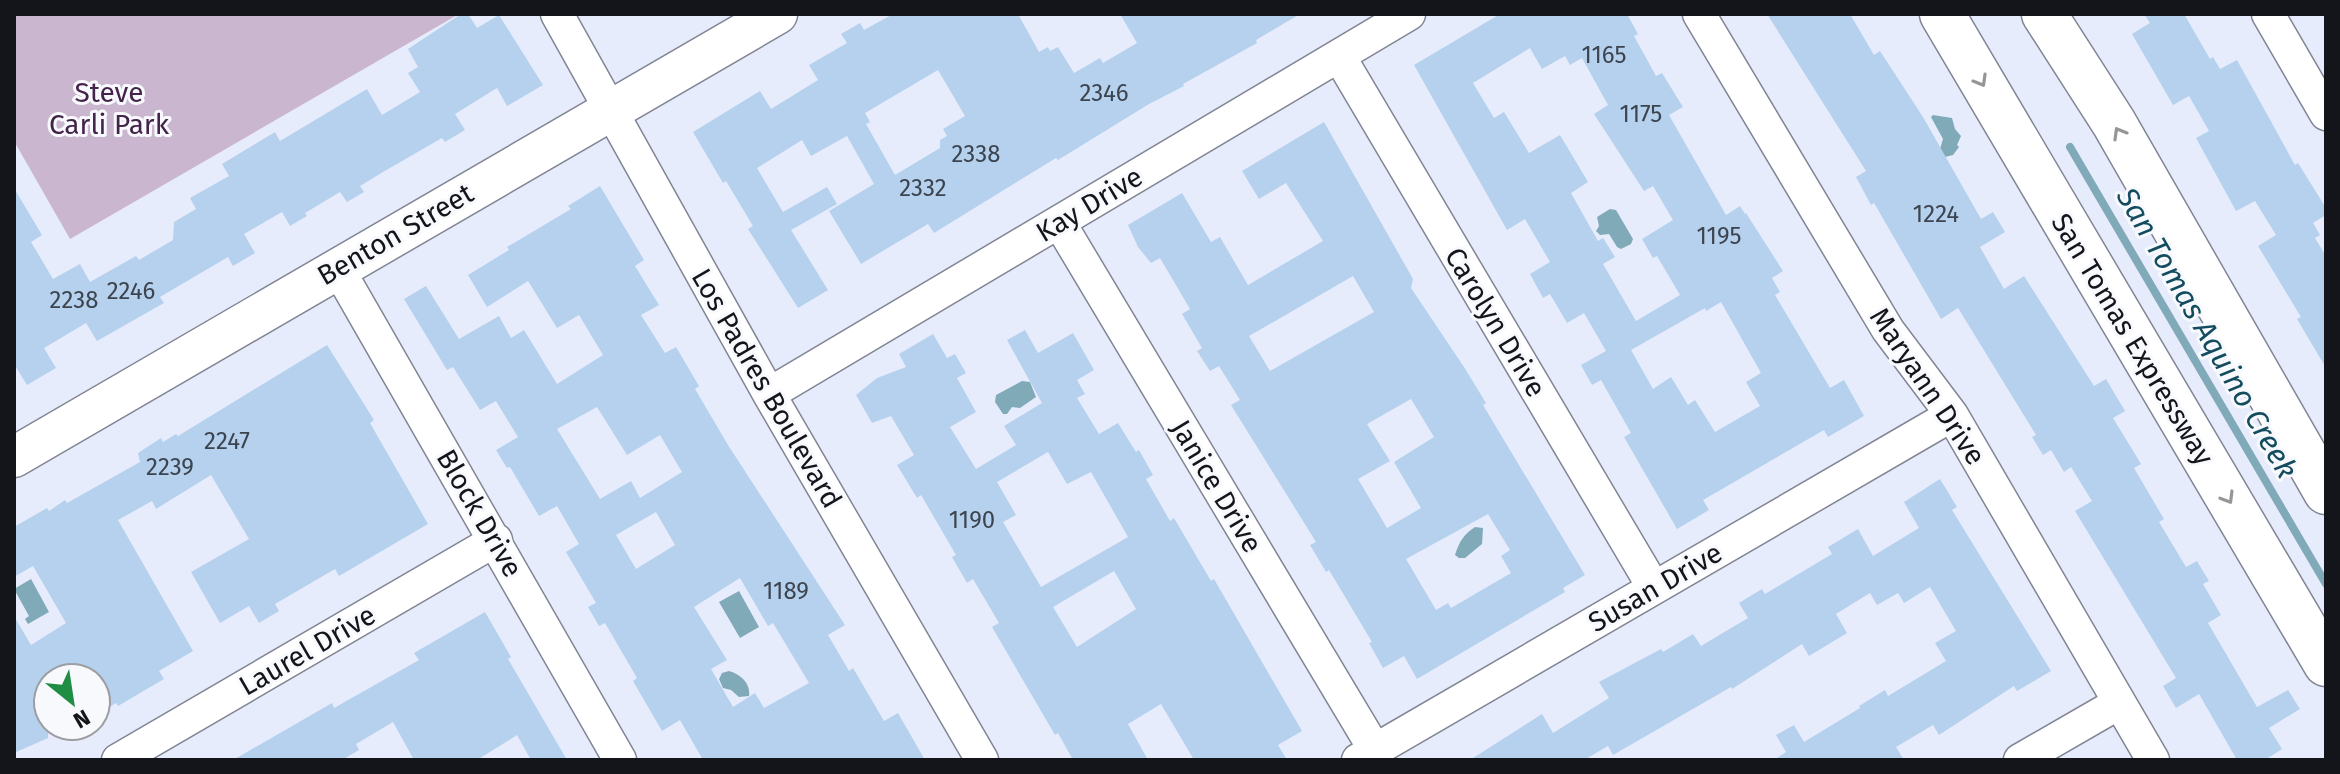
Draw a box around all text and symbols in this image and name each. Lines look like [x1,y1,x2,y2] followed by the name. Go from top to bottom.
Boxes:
[1581,41,1627,69] house number: 1165
[1971,72,1987,87] one-way arrow
[49,76,170,141] park label: Steve Carli Park
[1079,79,1129,107] house number: 2346
[1620,100,1662,128] house number: 1175
[2113,127,2129,142] one-way arrow
[952,140,1000,168] house number: 2338
[1030,160,1148,249] street label: Kay Drive
[899,174,947,202] house number: 2332
[311,176,480,292] street label: Benton Street
[2108,180,2305,485] water label: San Tomas Aquino Creek
[1913,200,1959,228] house number: 1224
[2044,208,2221,471] street label: San Tomas Expressway
[1696,222,1742,250] house number: 1195
[1438,242,1553,403] street label: Carolyn Drive
[685,263,849,514] street label: Los Padres Boulevard
[107,277,155,305] house number: 2246
[50,286,98,314] house number: 2238
[1863,301,1992,471] street label: Maryann Drive
[1164,414,1269,559] street label: Janice Drive
[204,427,250,455] house number: 2247
[430,443,529,583] street label: Block Drive
[146,453,194,481] house number: 2239
[2218,489,2233,504] one-way arrow
[949,506,995,534] house number: 1190
[1582,536,1728,639] street label: Susan Drive
[763,577,809,605] house number: 1189
[233,598,381,703] street label: Laurel Drive
[32,662,112,742] north arrow
[69,704,95,734] text: N

